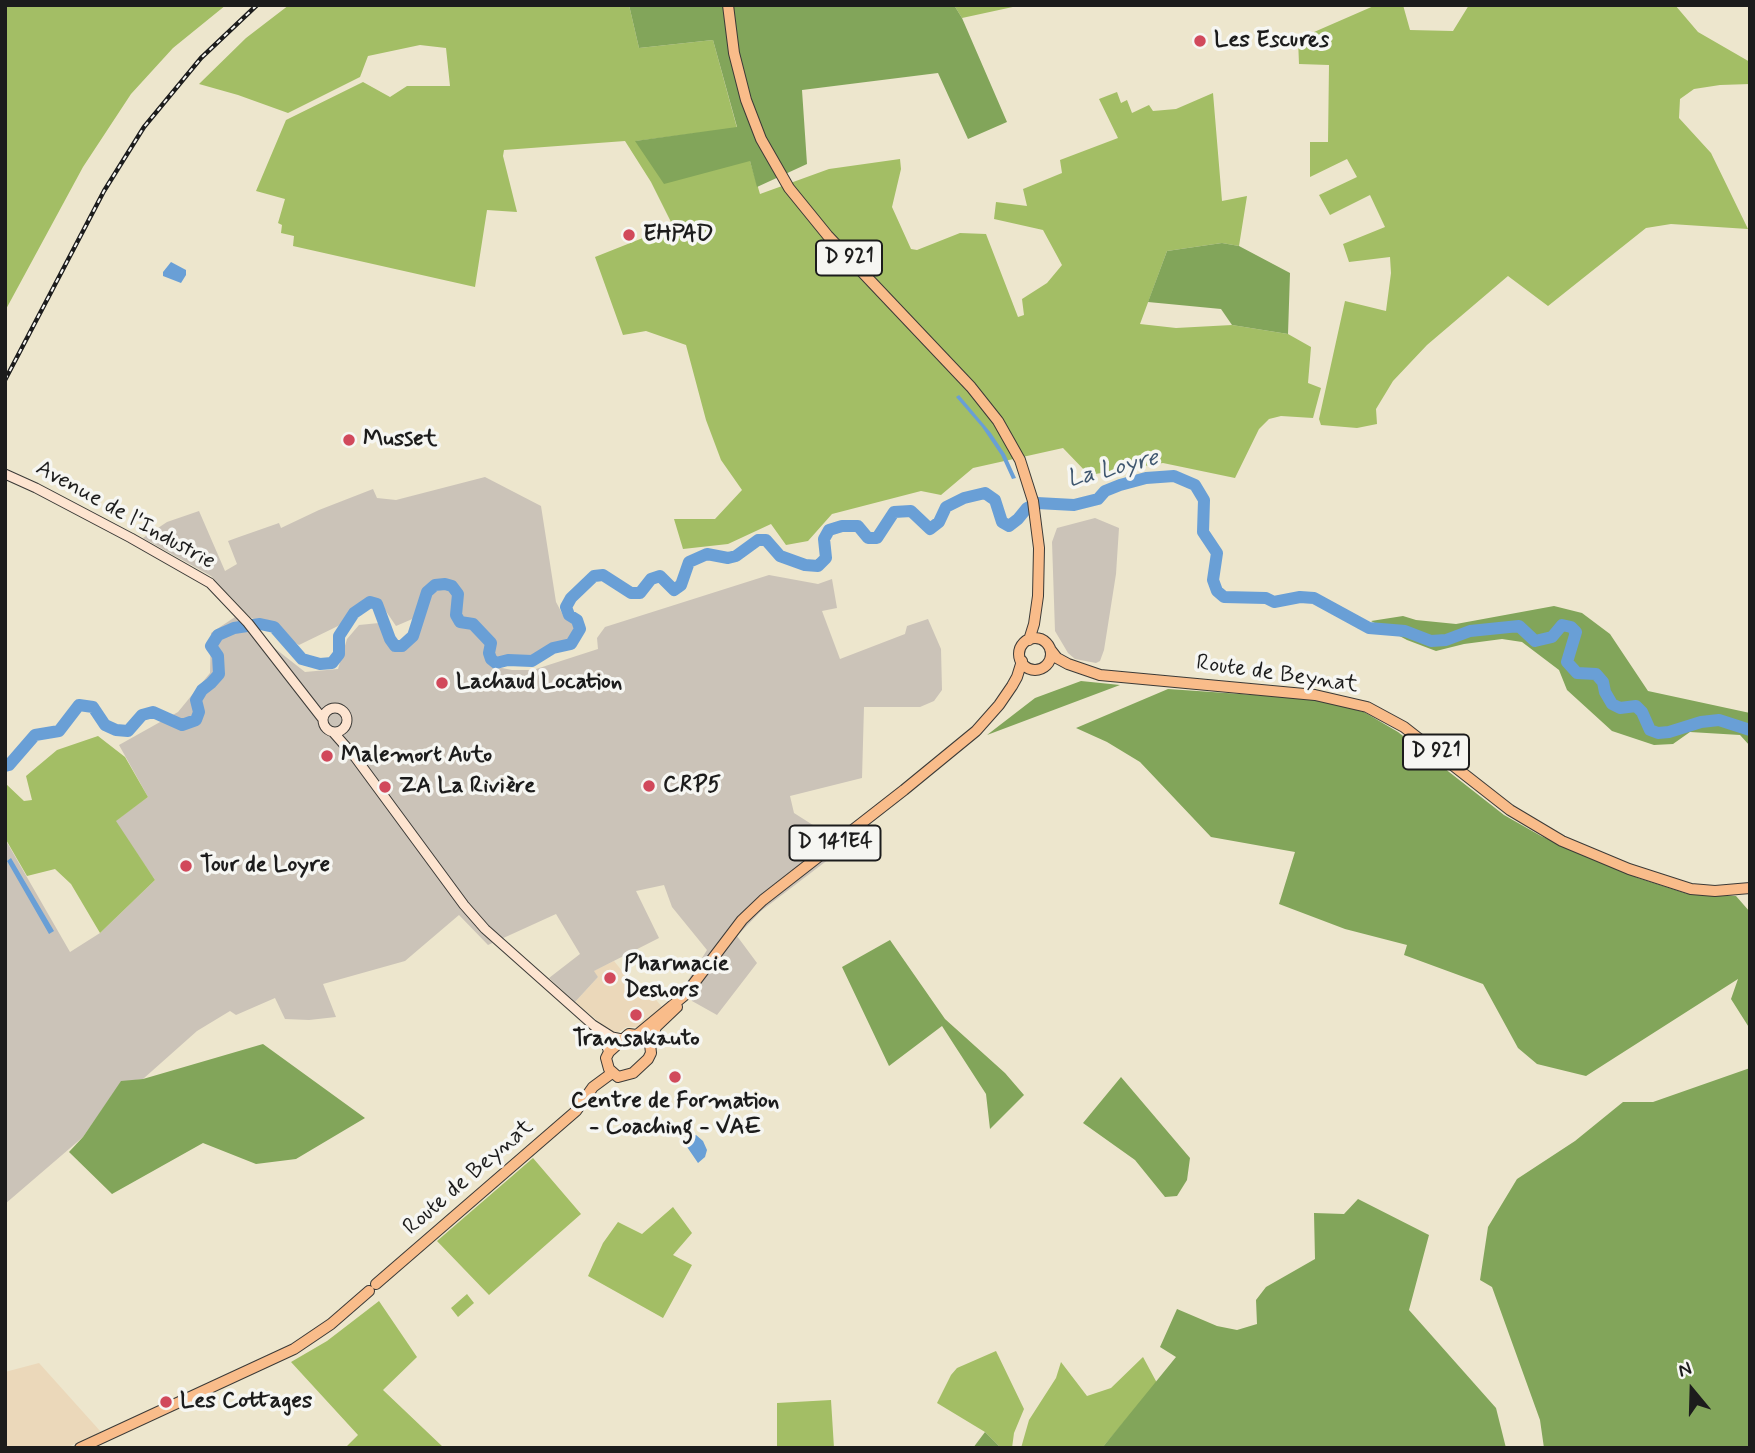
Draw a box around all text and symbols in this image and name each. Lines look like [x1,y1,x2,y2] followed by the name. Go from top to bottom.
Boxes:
[1214,27,1329,55] place label: Les Escures
[1192,33,1208,49] marker: Les Escures
[643,221,714,249] place label: EHPAD
[621,227,637,243] marker: EHPAD
[816,240,882,276] road number: D 921
[363,426,437,454] place label: Musset
[341,432,357,448] marker: Musset
[1064,445,1162,495] water label: La Loyre
[31,455,219,577] street label: Avenue de l'Industrie
[1194,650,1360,700] street label: Route de Beynat
[456,669,622,697] place label: Lachaud Location
[434,675,450,691] marker: Lachaud Location
[1403,734,1469,770] road number: D 921
[341,742,492,770] place label: Malemort Auto
[319,748,335,764] marker: Malemort Auto
[663,772,721,800] place label: CRP5
[399,773,536,801] place label: ZA La Rivière
[641,778,657,794] marker: CRP5
[377,779,393,795] marker: ZA La Rivière
[790,826,880,860] road number: D 141E4
[200,852,330,880] place label: Tour de Loyre
[178,858,194,874] marker: Tour de Loyre
[624,951,729,1005] place label: Pharmacie Deshors
[602,970,618,986] marker: Pharmacie Deshors
[628,1007,644,1023] marker: Transakauto
[572,1026,700,1054] place label: Transakauto
[667,1069,683,1085] marker: Centre de Formation - Coaching - VAE
[571,1088,779,1142] place label: Centre de Formation - Coaching - VAE
[398,1114,540,1242] street label: Route de Beynat
[1657,1355,1727,1425] north arrow
[1675,1356,1695,1384] text: N
[180,1388,312,1416] place label: Les Cottages
[158,1394,174,1410] marker: Les Cottages

